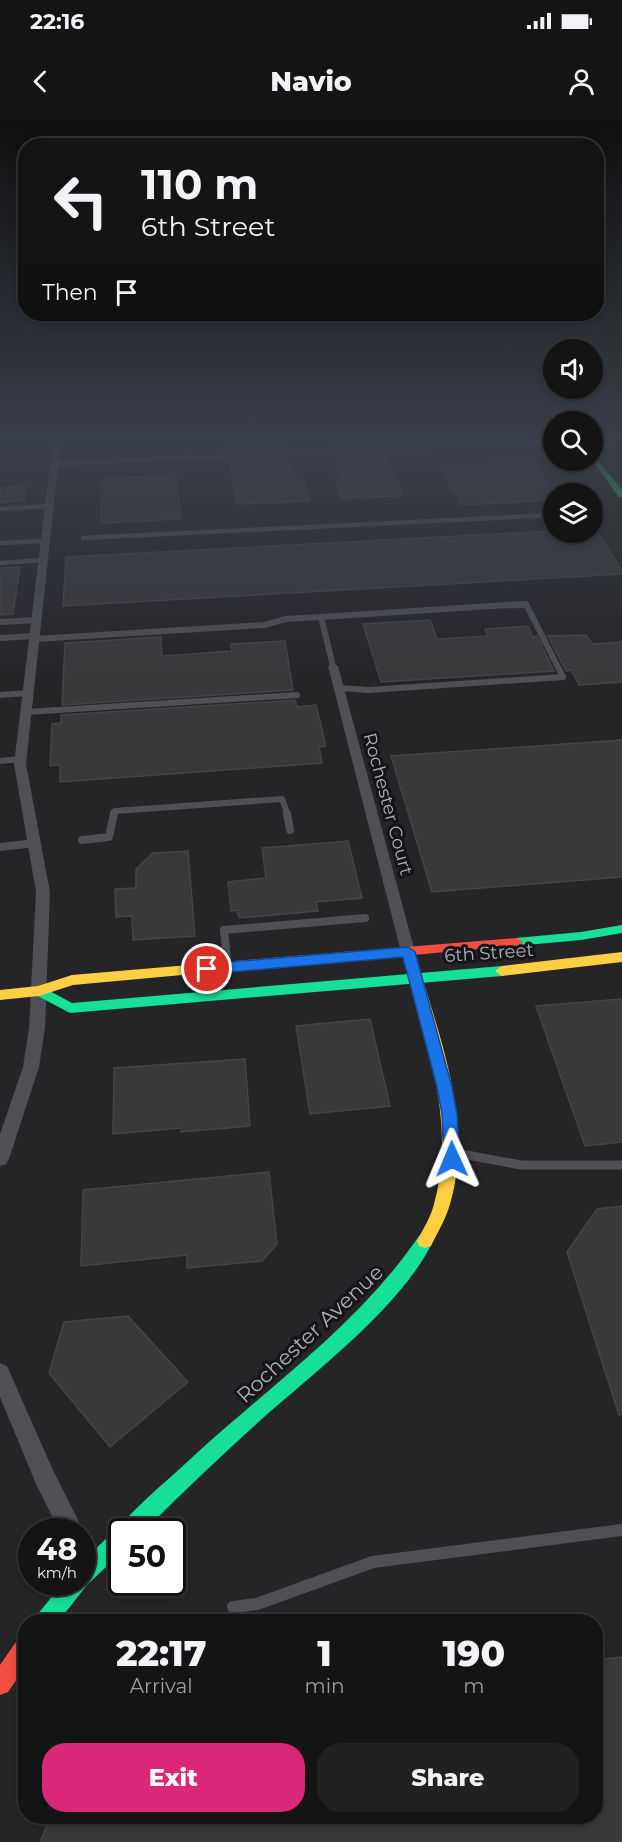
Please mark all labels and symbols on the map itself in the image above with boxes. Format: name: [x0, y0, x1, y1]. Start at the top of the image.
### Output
street label: Rochester Court: [358, 730, 418, 878]
street label: 6th Street: [444, 939, 534, 967]
pin: [181, 943, 232, 994]
position arrow: [420, 1127, 484, 1191]
street label: Rochester Avenue: [231, 1259, 388, 1408]
speed limit sign: 50: [108, 1518, 186, 1596]

